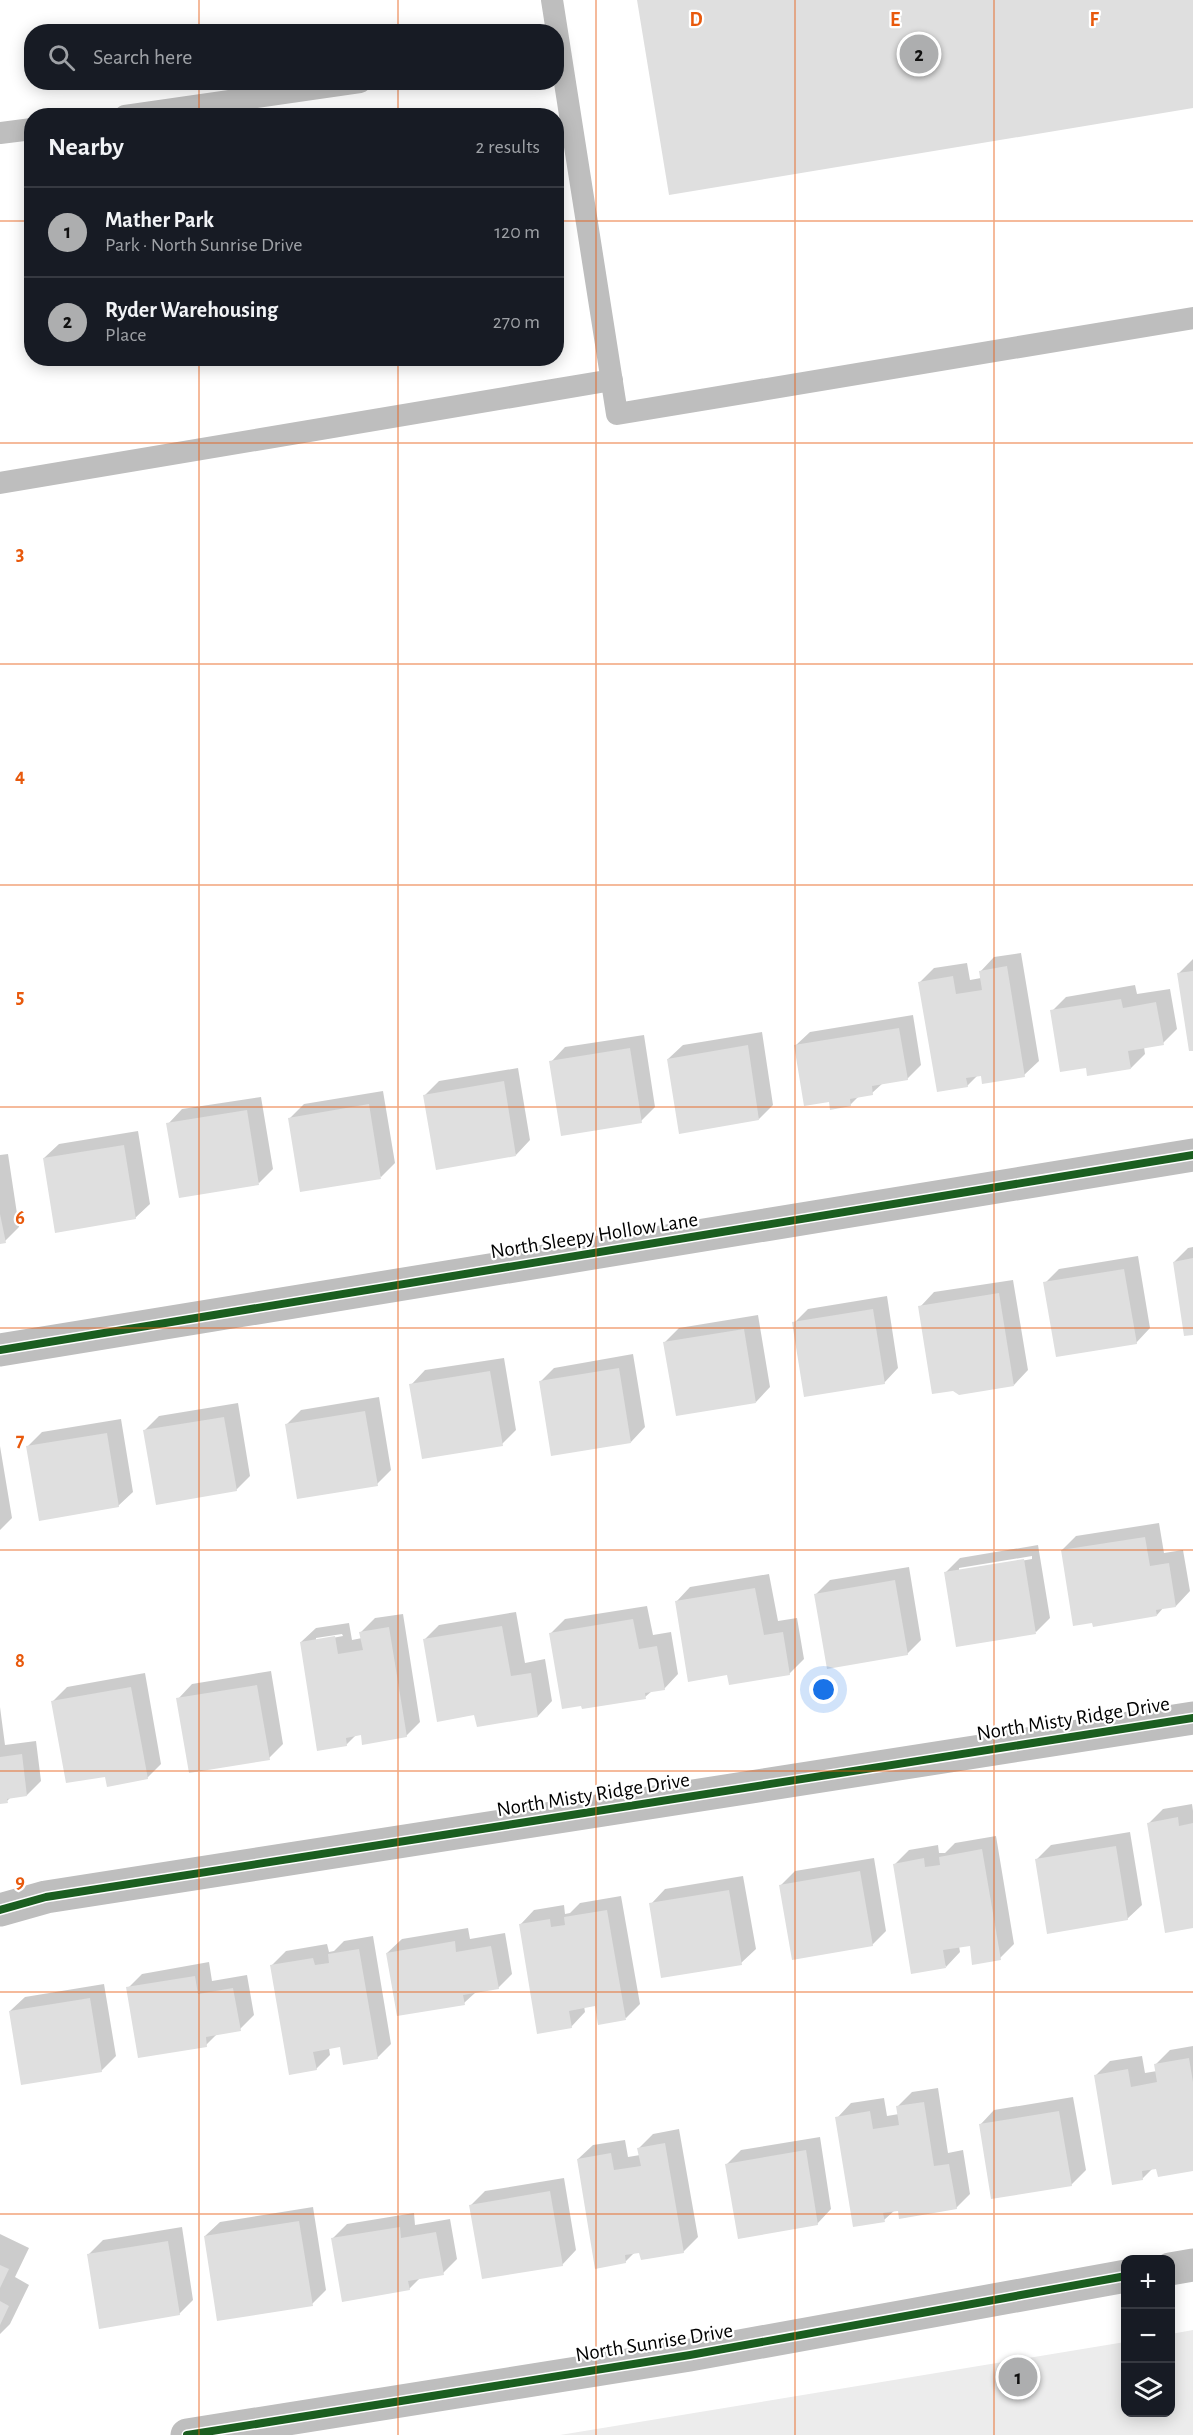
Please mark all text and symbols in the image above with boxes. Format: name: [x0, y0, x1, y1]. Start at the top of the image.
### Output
text: D: [689, 10, 703, 30]
text: E: [890, 10, 900, 30]
text: F: [1089, 10, 1099, 30]
search box: [24, 24, 564, 90]
pin: 2: [900, 32, 938, 76]
icon: search: [45, 41, 78, 74]
text: Search here: [93, 46, 192, 68]
text: Nearby: [48, 134, 124, 160]
text: 2 results: [476, 137, 540, 157]
text: Mather Park: [105, 209, 214, 231]
text: 1: [64, 222, 71, 242]
text: 120 m: [494, 222, 540, 242]
text: Park · North Sunrise Drive: [105, 235, 303, 255]
text: Ryder Warehousing: [105, 299, 278, 321]
text: 2: [63, 312, 72, 332]
text: 270 m: [493, 312, 540, 332]
text: Place: [105, 325, 146, 345]
text: 3: [16, 544, 24, 564]
text: 4: [15, 766, 25, 786]
text: 5: [16, 987, 24, 1007]
text: 6: [15, 1208, 25, 1228]
street label: North Sleepy Hollow Lane: [489, 1209, 699, 1262]
text: 7: [16, 1430, 25, 1450]
text: 8: [15, 1651, 25, 1671]
your location: [809, 1675, 838, 1704]
street label: North Misty Ridge Drive: [975, 1693, 1171, 1744]
street label: North Misty Ridge Drive: [495, 1769, 691, 1820]
text: 9: [15, 1872, 25, 1892]
map controls: [1121, 2255, 1175, 2417]
button: +: [1121, 2255, 1175, 2309]
button: −: [1121, 2309, 1175, 2363]
street label: North Sunrise Drive: [574, 2320, 734, 2365]
pin: 1: [998, 2354, 1038, 2400]
button: layers: [1121, 2363, 1175, 2417]

